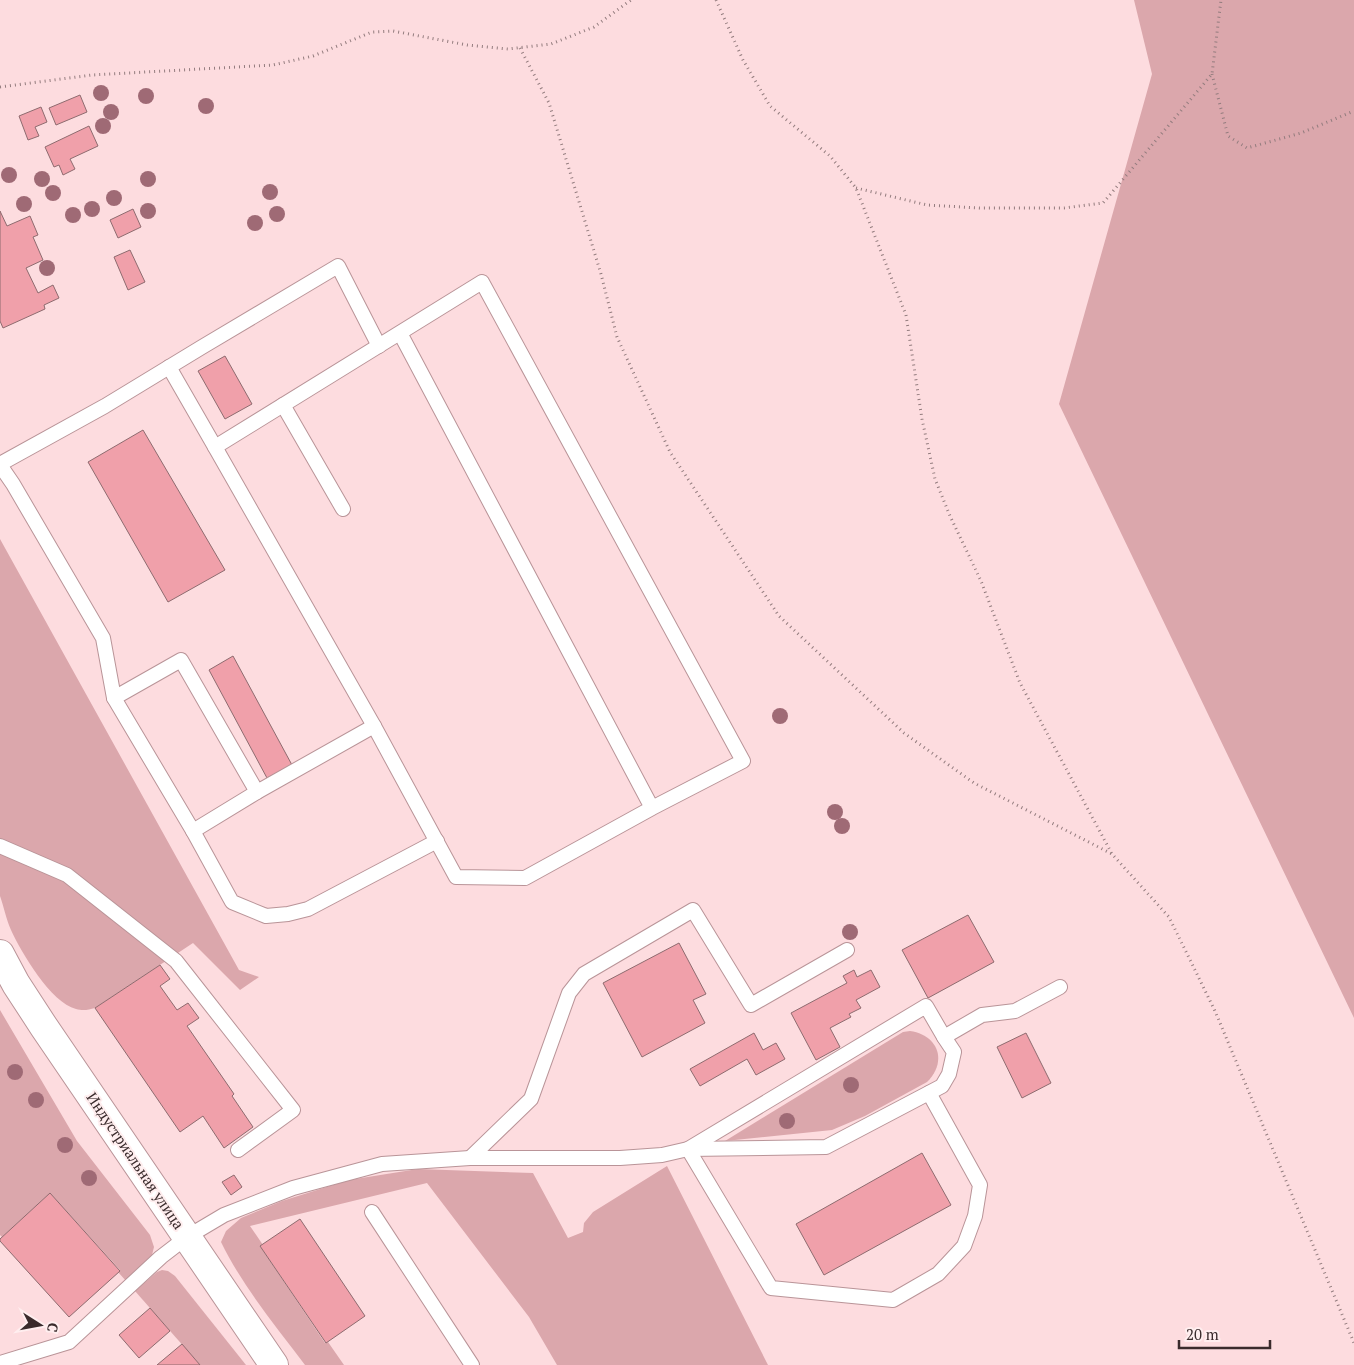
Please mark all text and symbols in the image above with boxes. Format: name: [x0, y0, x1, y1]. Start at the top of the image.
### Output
street label: Индустриальная улица: [82, 1088, 189, 1233]
north arrow: [15, 1300, 65, 1350]
scale bar: [1179, 1318, 1270, 1350]
text: С: [43, 1321, 63, 1334]
text: 20 m: [1186, 1324, 1219, 1344]

